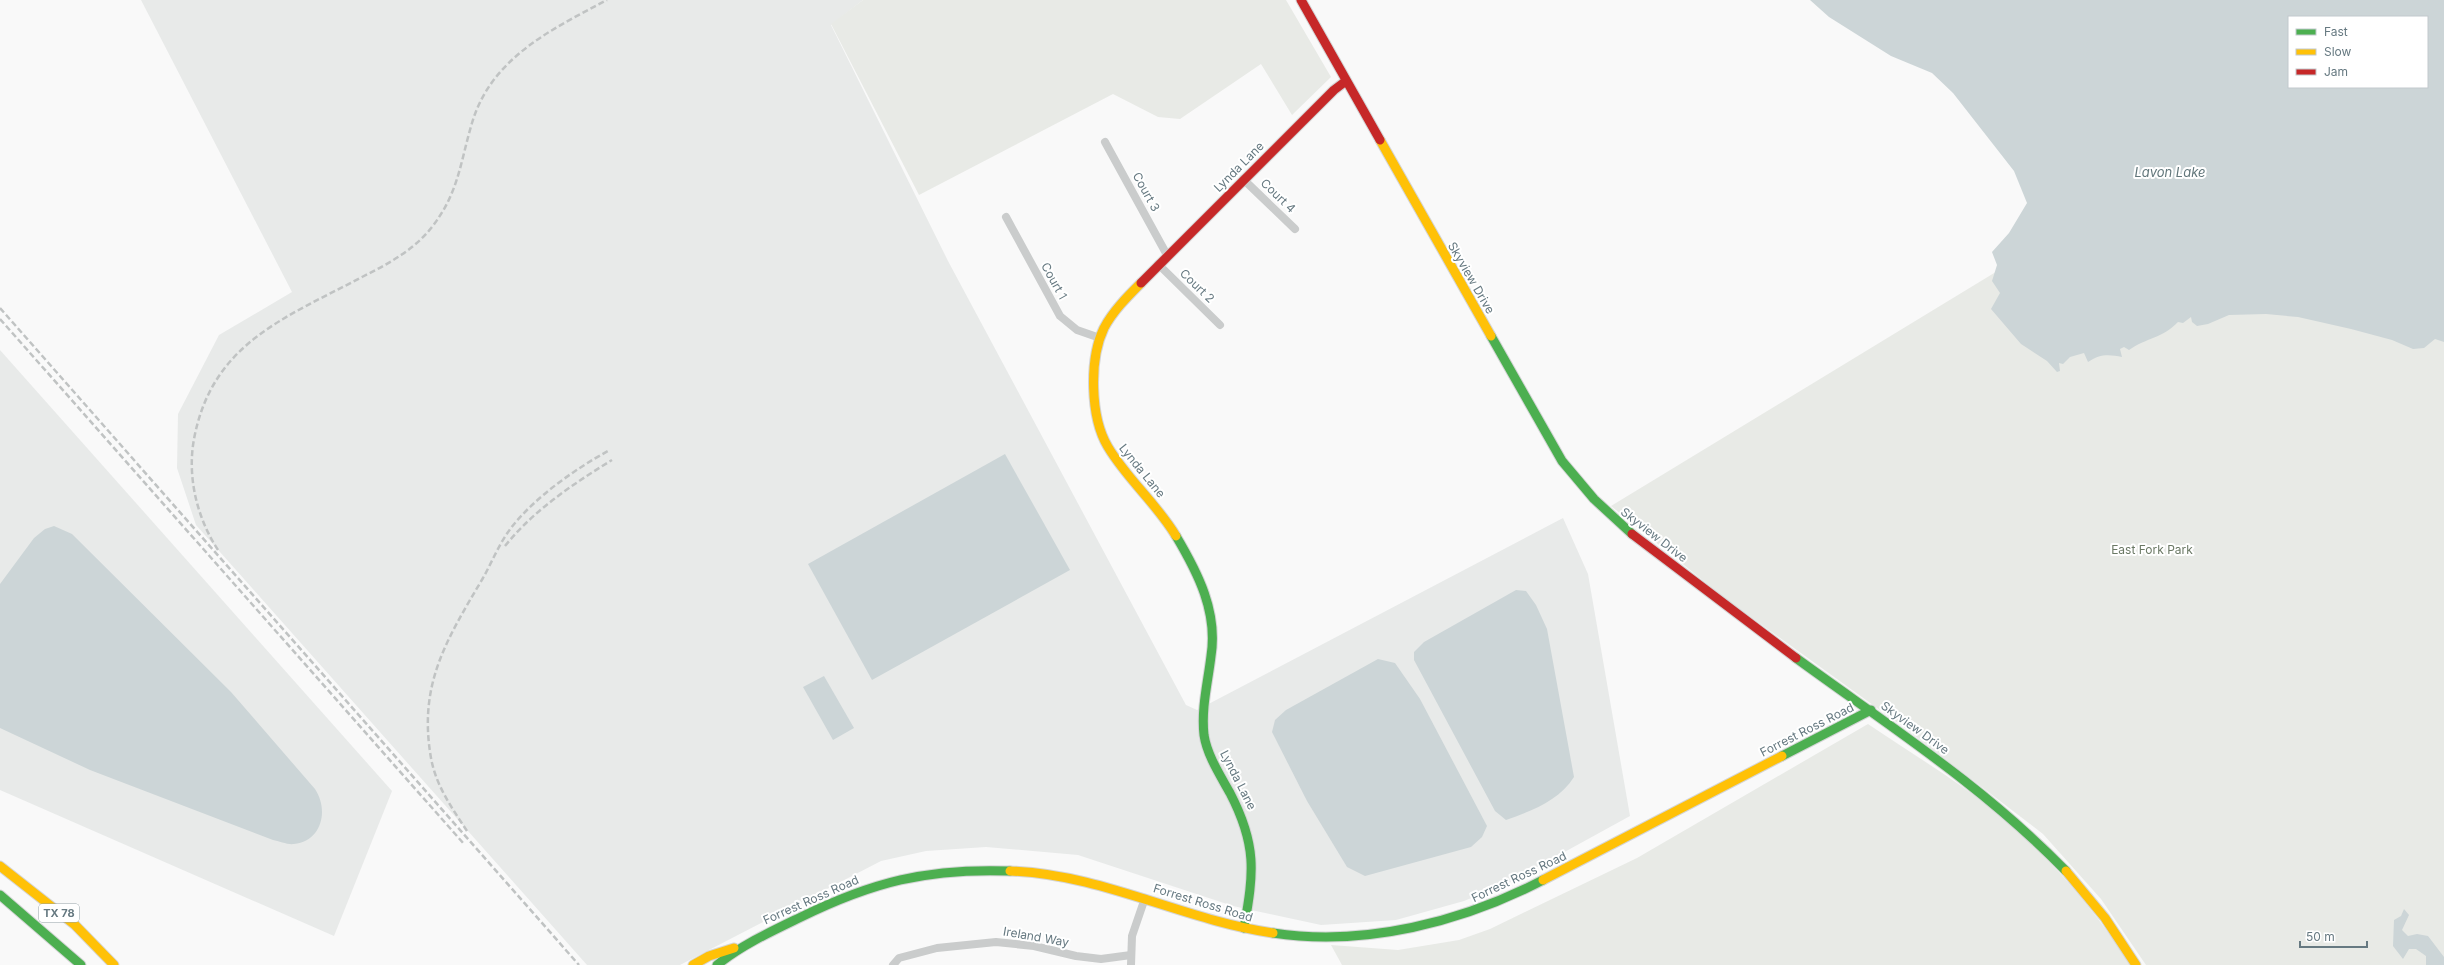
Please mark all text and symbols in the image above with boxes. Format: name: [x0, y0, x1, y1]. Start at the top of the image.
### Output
legend: [2288, 16, 2428, 88]
text: Fast: [2324, 24, 2348, 39]
text: Slow: [2324, 44, 2352, 59]
text: Jam: [2324, 64, 2348, 79]
street label: Lynda Lane: [1210, 138, 1267, 195]
water label: Lavon Lake: [2135, 164, 2206, 180]
street label: Court 3: [1130, 170, 1163, 214]
street label: Court 4: [1258, 175, 1299, 216]
street label: Skyview Drive: [1445, 239, 1498, 316]
street label: Court 1: [1038, 260, 1071, 302]
street label: Court 2: [1177, 266, 1218, 306]
street label: Lynda Lane: [1116, 441, 1169, 501]
street label: Skyview Drive: [1618, 504, 1691, 565]
park label: East Fork Park: [2111, 542, 2193, 557]
street label: Skyview Drive: [1878, 698, 1952, 757]
street label: Forrest Ross Road: [1757, 699, 1856, 760]
street label: Lynda Lane: [1217, 747, 1260, 812]
street label: Forrest Ross Road: [1469, 848, 1569, 905]
street label: Forrest Ross Road: [761, 872, 861, 927]
street label: Forrest Ross Road: [1152, 880, 1255, 925]
road number: TX 78: [39, 904, 79, 922]
street label: Ireland Way: [1002, 923, 1070, 950]
scale bar: [2300, 923, 2367, 949]
text: 50 m: [2306, 929, 2335, 944]

